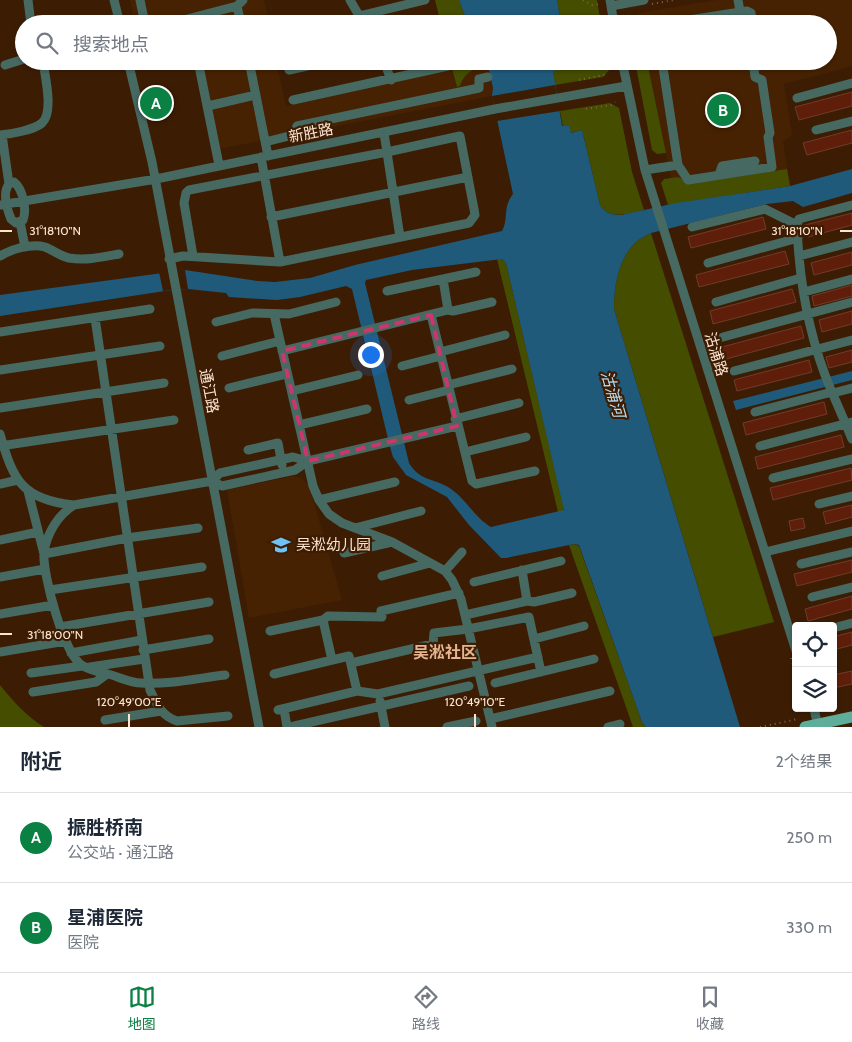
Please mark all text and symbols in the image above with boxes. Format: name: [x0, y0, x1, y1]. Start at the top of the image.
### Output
search box: [15, 15, 837, 70]
icon: search: [33, 29, 61, 57]
text: 搜索地点: [73, 33, 149, 56]
pin: A: [140, 84, 172, 122]
pin: B: [707, 91, 739, 129]
street label: 新胜路: [287, 120, 335, 146]
text: 31°18'10"N: [29, 223, 81, 238]
text: 31°18'10"N: [771, 223, 823, 238]
street label: 沽浦路: [701, 330, 731, 378]
your location: [358, 342, 384, 368]
street label: 通江路: [196, 367, 222, 415]
water label: 沽浦河: [597, 368, 630, 423]
school or university icon: 吴淞幼儿园: [270, 534, 292, 556]
place label: 吴淞幼儿园: [296, 536, 371, 554]
map controls: [792, 622, 837, 712]
button: locate: [792, 622, 837, 667]
text: 31°18'00"N: [27, 627, 83, 642]
district label: 吴淞社区: [413, 643, 477, 662]
button: layers: [792, 667, 837, 712]
text: 120°49'00"E: [97, 694, 162, 709]
text: 120°49'10"E: [445, 694, 506, 709]
text: 附近: [20, 749, 62, 774]
text: 2个结果: [776, 752, 832, 771]
text: 振胜桥南: [67, 816, 143, 839]
text: A: [31, 828, 41, 847]
text: 250 m: [786, 828, 832, 847]
text: 公交站 · 通江路: [67, 843, 174, 862]
text: 星浦医院: [67, 906, 143, 929]
text: B: [31, 918, 41, 937]
text: 330 m: [786, 918, 832, 937]
text: 医院: [67, 933, 99, 952]
tab: 地图: [128, 983, 156, 1033]
tab: 路线: [412, 983, 440, 1033]
tab: 收藏: [696, 983, 724, 1033]

